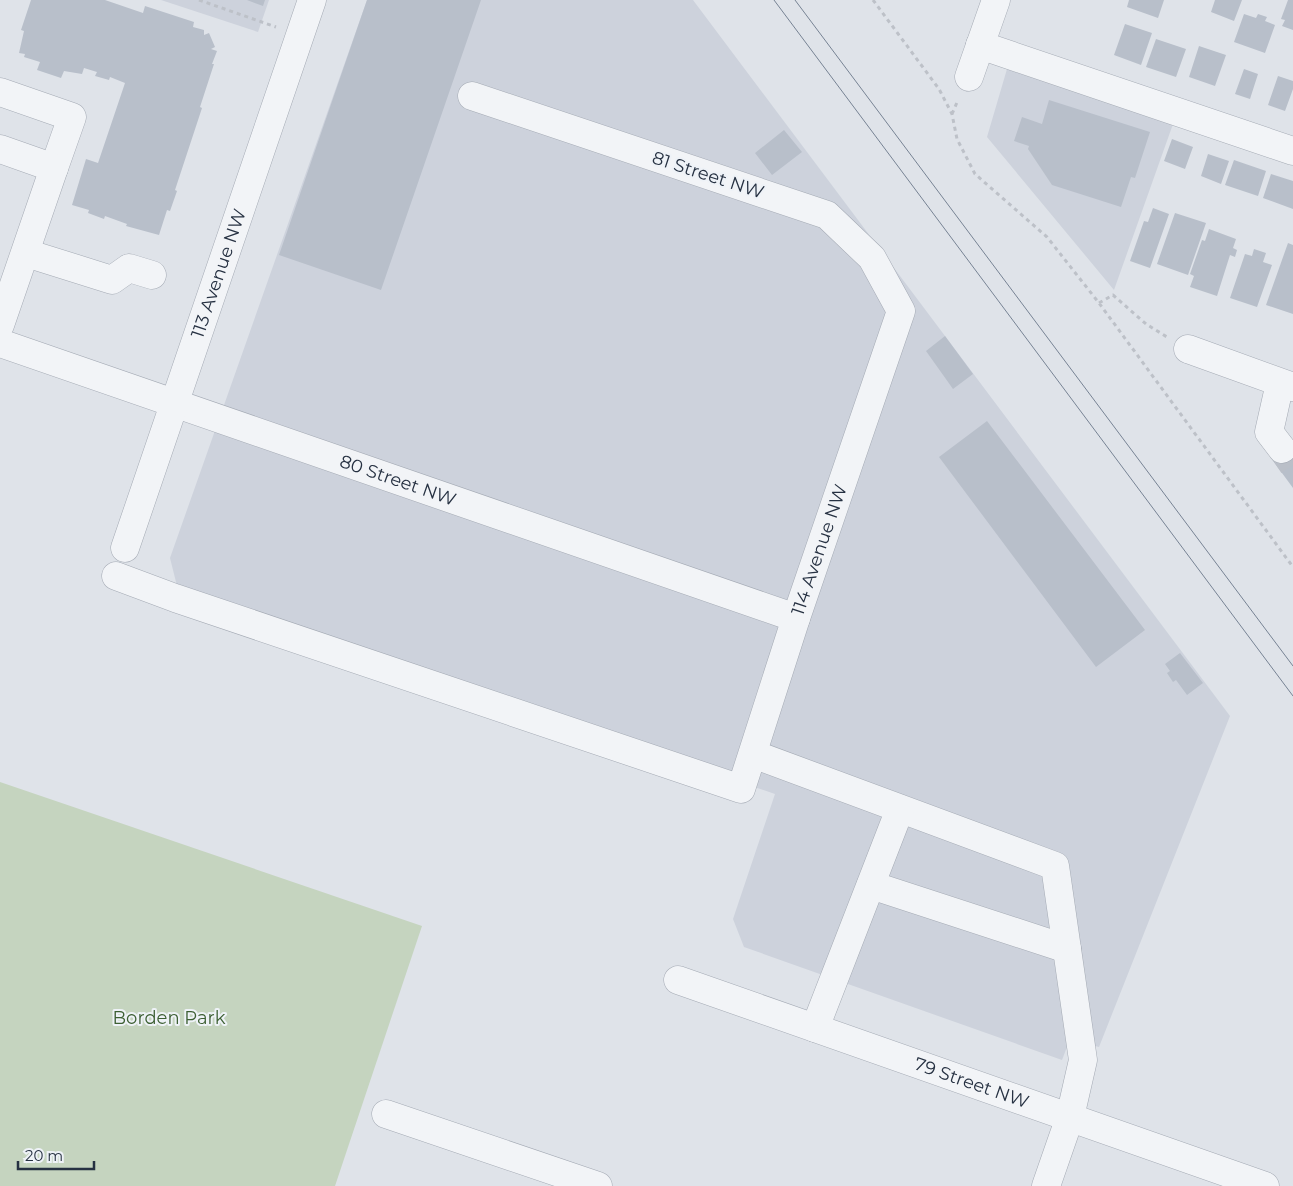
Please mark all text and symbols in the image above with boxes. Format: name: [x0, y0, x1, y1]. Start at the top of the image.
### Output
street label: 81 Street NW: [649, 147, 767, 203]
street label: 113 Avenue NW: [186, 206, 251, 341]
street label: 80 Street NW: [337, 450, 459, 511]
street label: 114 Avenue NW: [787, 482, 852, 618]
park label: Borden Park: [113, 1007, 226, 1029]
street label: 79 Street NW: [911, 1053, 1032, 1113]
scale bar: [18, 1138, 94, 1170]
text: 20 m: [25, 1146, 63, 1165]

